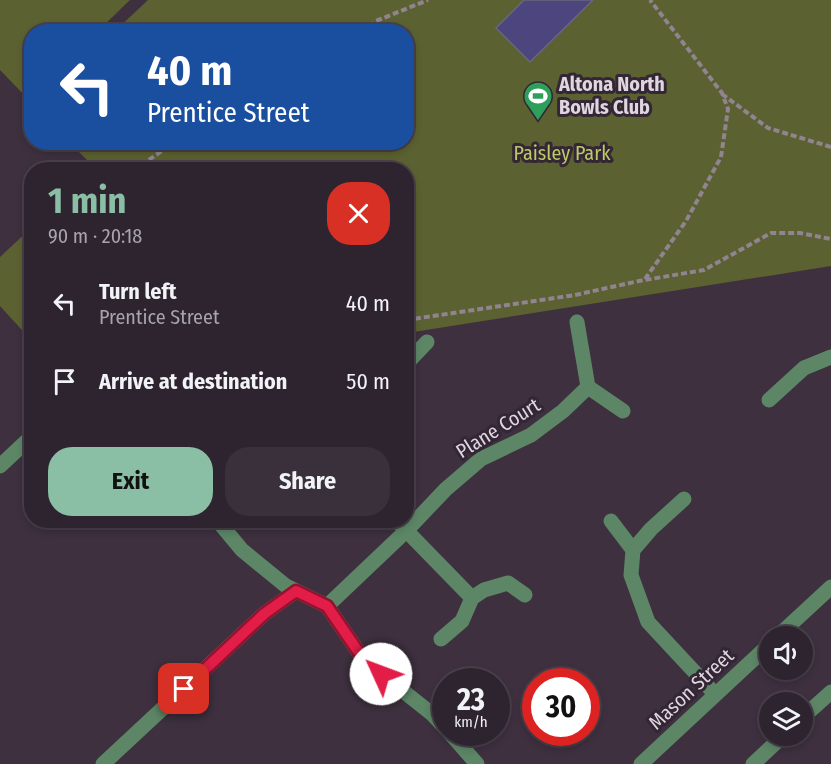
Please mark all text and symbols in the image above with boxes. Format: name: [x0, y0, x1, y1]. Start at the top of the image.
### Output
text: 40 m: [147, 46, 232, 96]
icon: left: [48, 48, 126, 126]
place label: Altona North Bowls Club: [558, 72, 665, 119]
sports icon: Altona North Bowls Club: [522, 80, 554, 122]
text: Prentice Street: [147, 97, 310, 129]
park label: Paisley Park: [514, 141, 611, 165]
text: 1 min: [48, 179, 126, 223]
button: close: [327, 182, 390, 245]
text: 90 m · 20:18: [48, 224, 142, 248]
text: Turn left: [99, 278, 177, 305]
icon: left: [48, 287, 81, 320]
text: 40 m: [346, 290, 390, 317]
text: Prentice Street: [99, 305, 219, 329]
icon: arrive: [48, 365, 81, 398]
text: Arrive at destination: [99, 368, 287, 395]
text: 50 m: [346, 368, 390, 395]
street label: Plane Court: [452, 393, 545, 463]
button: Exit: [48, 447, 213, 516]
button: Share: [225, 447, 390, 516]
map controls: [759, 626, 813, 746]
button: sound: [759, 626, 813, 680]
position arrow: [349, 642, 413, 706]
street label: Mason Street: [644, 643, 739, 734]
pin: [158, 663, 209, 714]
speed limit sign: 30: [522, 668, 600, 746]
icon: arrive: [167, 672, 200, 705]
text: 23: [457, 682, 485, 718]
button: layers: [759, 692, 813, 746]
text: km/h: [454, 713, 488, 731]

